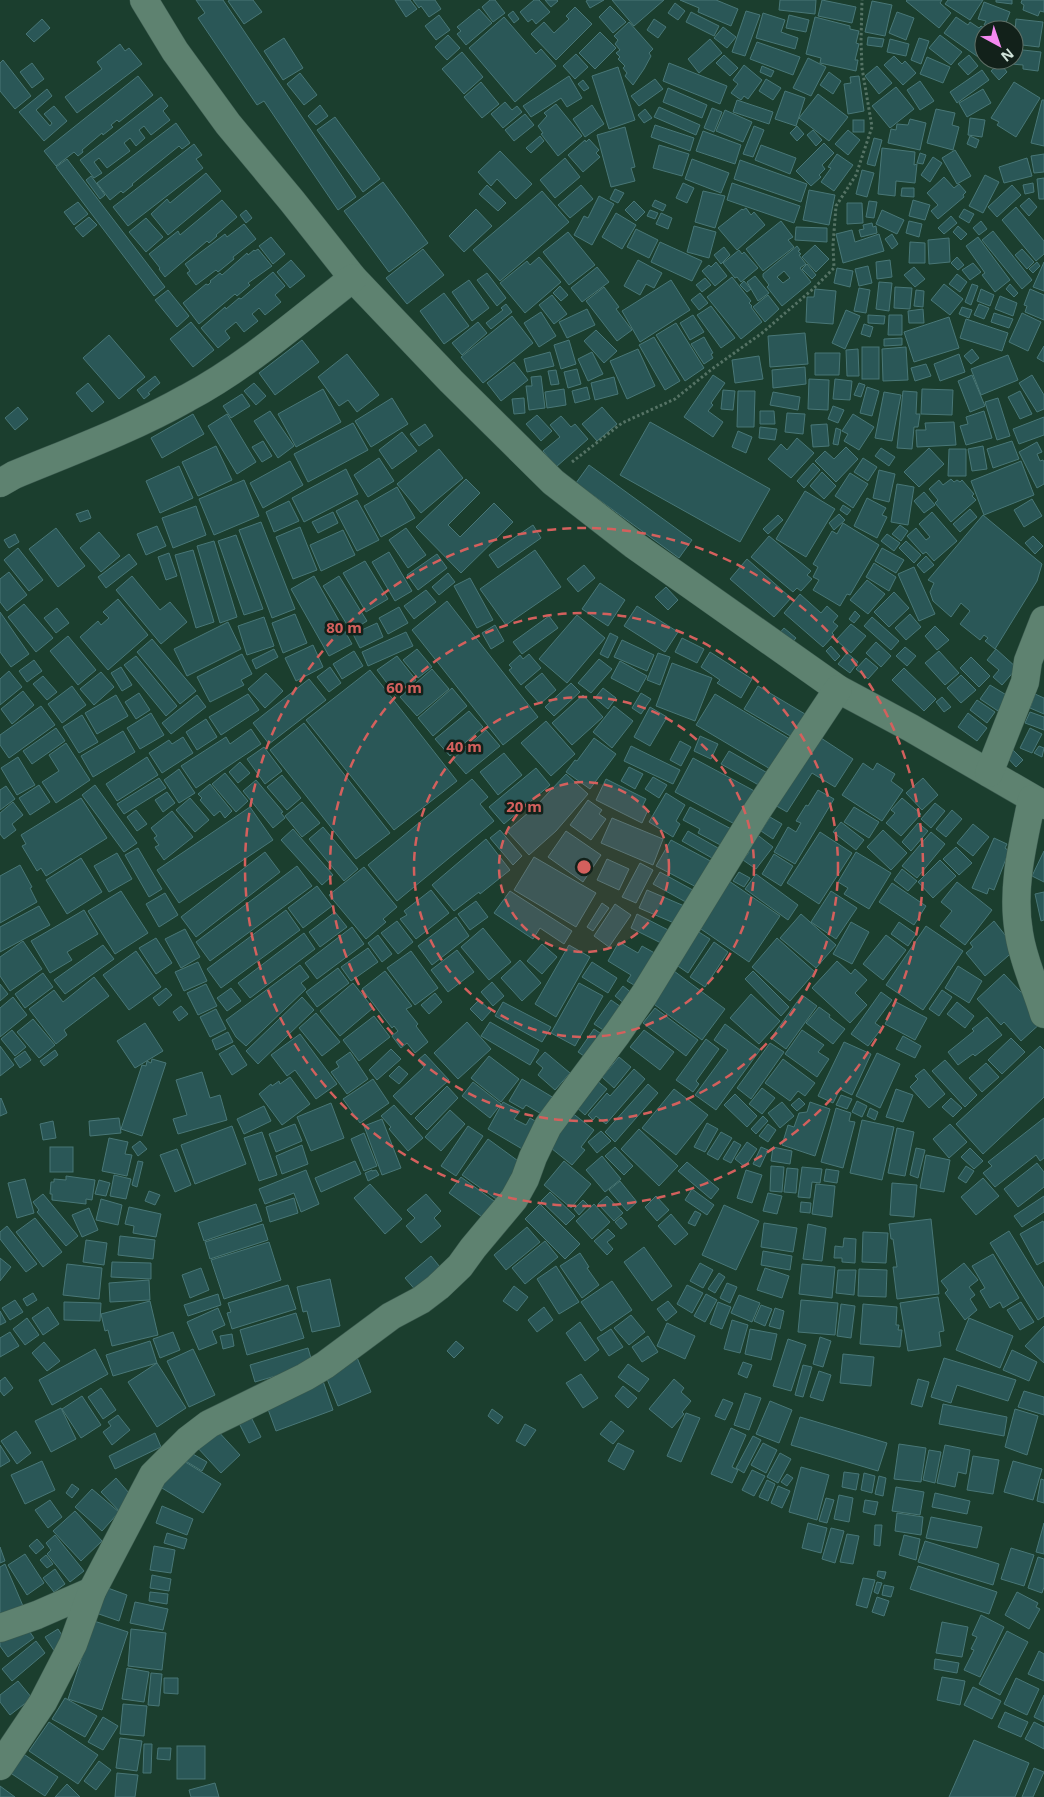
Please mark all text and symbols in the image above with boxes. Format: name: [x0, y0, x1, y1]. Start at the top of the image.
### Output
north arrow: [974, 20, 1024, 70]
text: N: [997, 44, 1018, 66]
text: 80 m: [326, 617, 362, 637]
text: 60 m: [386, 677, 422, 697]
text: 40 m: [446, 736, 482, 756]
text: 20 m: [506, 796, 542, 816]
centre of rings: [575, 858, 593, 876]

